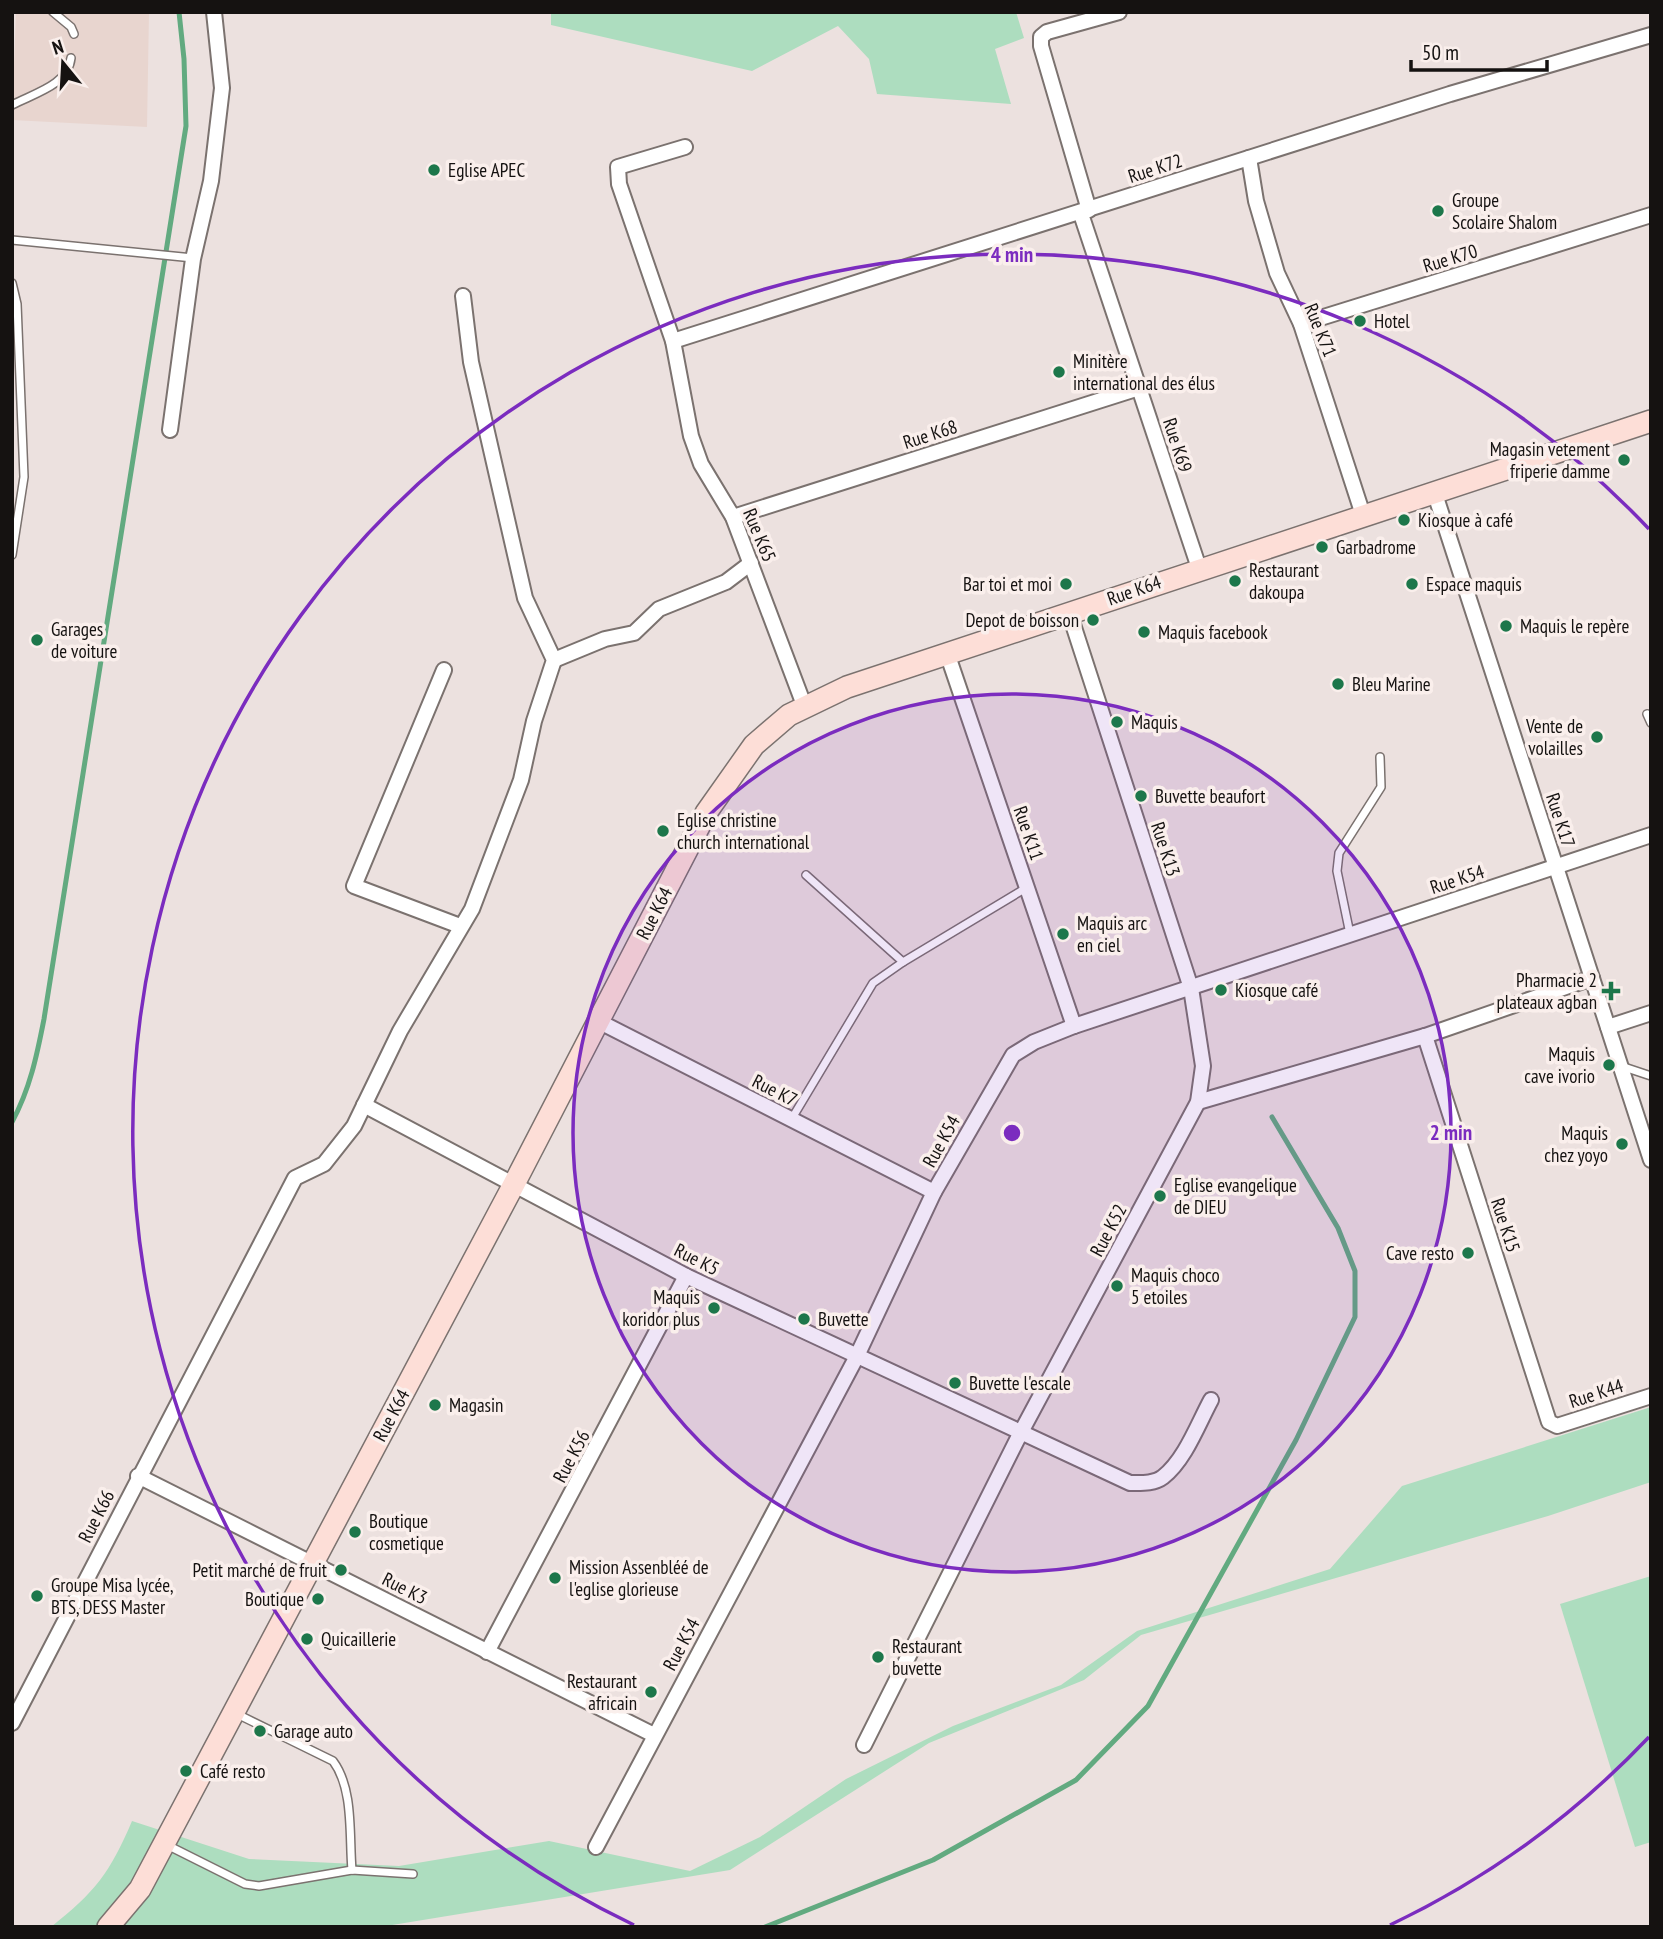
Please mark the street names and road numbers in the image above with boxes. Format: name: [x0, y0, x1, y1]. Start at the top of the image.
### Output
street label: Rue K72: [1125, 148, 1185, 188]
street label: Rue K70: [1420, 238, 1480, 278]
street label: Rue K71: [1299, 300, 1343, 360]
street label: Rue K68: [900, 414, 960, 454]
street label: Rue K69: [1158, 415, 1198, 475]
street label: Rue K65: [738, 505, 782, 565]
street label: Rue K64: [1104, 569, 1165, 610]
street label: Rue K17: [1541, 790, 1581, 850]
street label: Rue K11: [1009, 803, 1049, 863]
street label: Rue K13: [1146, 819, 1186, 879]
street label: Rue K54: [1427, 859, 1488, 899]
street label: Rue K64: [631, 882, 678, 943]
street label: Rue K7: [749, 1069, 801, 1111]
street label: Rue K54: [917, 1110, 965, 1171]
street label: Rue K15: [1486, 1195, 1526, 1255]
street label: Rue K52: [1084, 1200, 1132, 1260]
street label: Rue K5: [671, 1238, 723, 1280]
street label: Rue K44: [1566, 1373, 1627, 1413]
street label: Rue K64: [367, 1384, 415, 1445]
street label: Rue K56: [547, 1426, 595, 1486]
street label: Rue K66: [73, 1486, 119, 1546]
street label: Rue K3: [379, 1567, 431, 1609]
street label: Rue K54: [657, 1613, 705, 1674]

